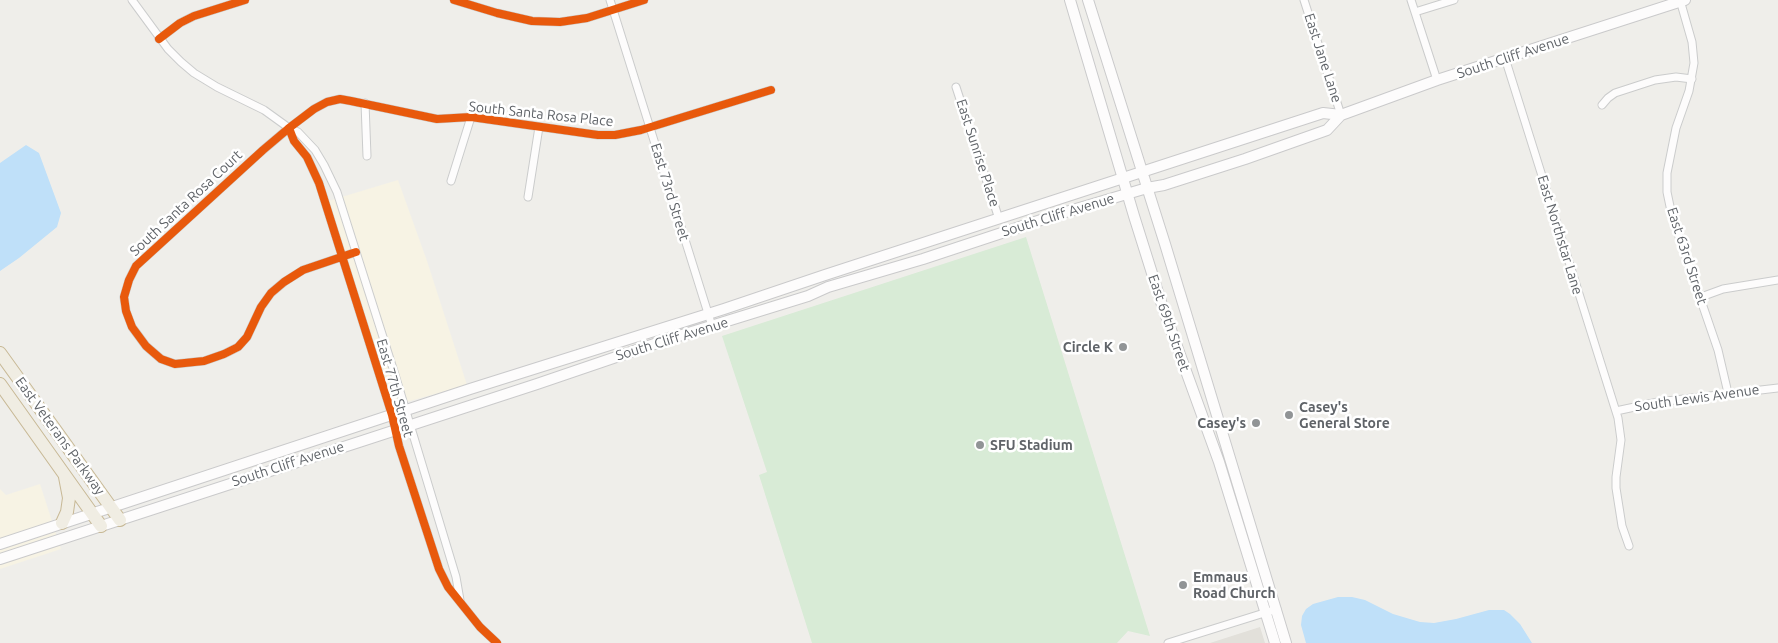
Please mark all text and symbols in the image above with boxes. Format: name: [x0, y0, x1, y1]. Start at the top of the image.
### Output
street label: East Jane Lane: [1301, 11, 1345, 105]
street label: South Cliff Avenue: [1455, 30, 1571, 82]
street label: East Sunrise Place: [953, 97, 1003, 209]
street label: South Santa Rosa Place: [468, 98, 614, 130]
street label: East 73rd Street: [647, 141, 693, 243]
street label: South Santa Rosa Court: [126, 147, 246, 259]
street label: East Northstar Lane: [1534, 173, 1586, 297]
street label: South Cliff Avenue: [1000, 190, 1116, 240]
street label: East 63rd Street: [1663, 205, 1711, 307]
street label: East 69th Street: [1145, 272, 1193, 374]
street label: South Cliff Avenue: [614, 314, 730, 364]
street label: East 77th Street: [373, 337, 417, 439]
place label: Circle K: [1063, 339, 1113, 355]
marker: Circle K: [1117, 341, 1129, 353]
street label: East Veterans Parkway: [12, 374, 108, 498]
street label: South Lewis Avenue: [1634, 381, 1760, 415]
place label: Casey's General Store: [1299, 399, 1390, 432]
marker: Casey's General Store: [1283, 409, 1295, 421]
place label: Casey's: [1197, 415, 1246, 431]
marker: Casey's: [1250, 417, 1262, 429]
place label: SFU Stadium: [990, 437, 1073, 453]
street label: South Cliff Avenue: [230, 438, 346, 490]
marker: SFU Stadium: [974, 439, 986, 451]
place label: Emmaus Road Church: [1193, 569, 1276, 602]
marker: Emmaus Road Church: [1177, 579, 1189, 591]

